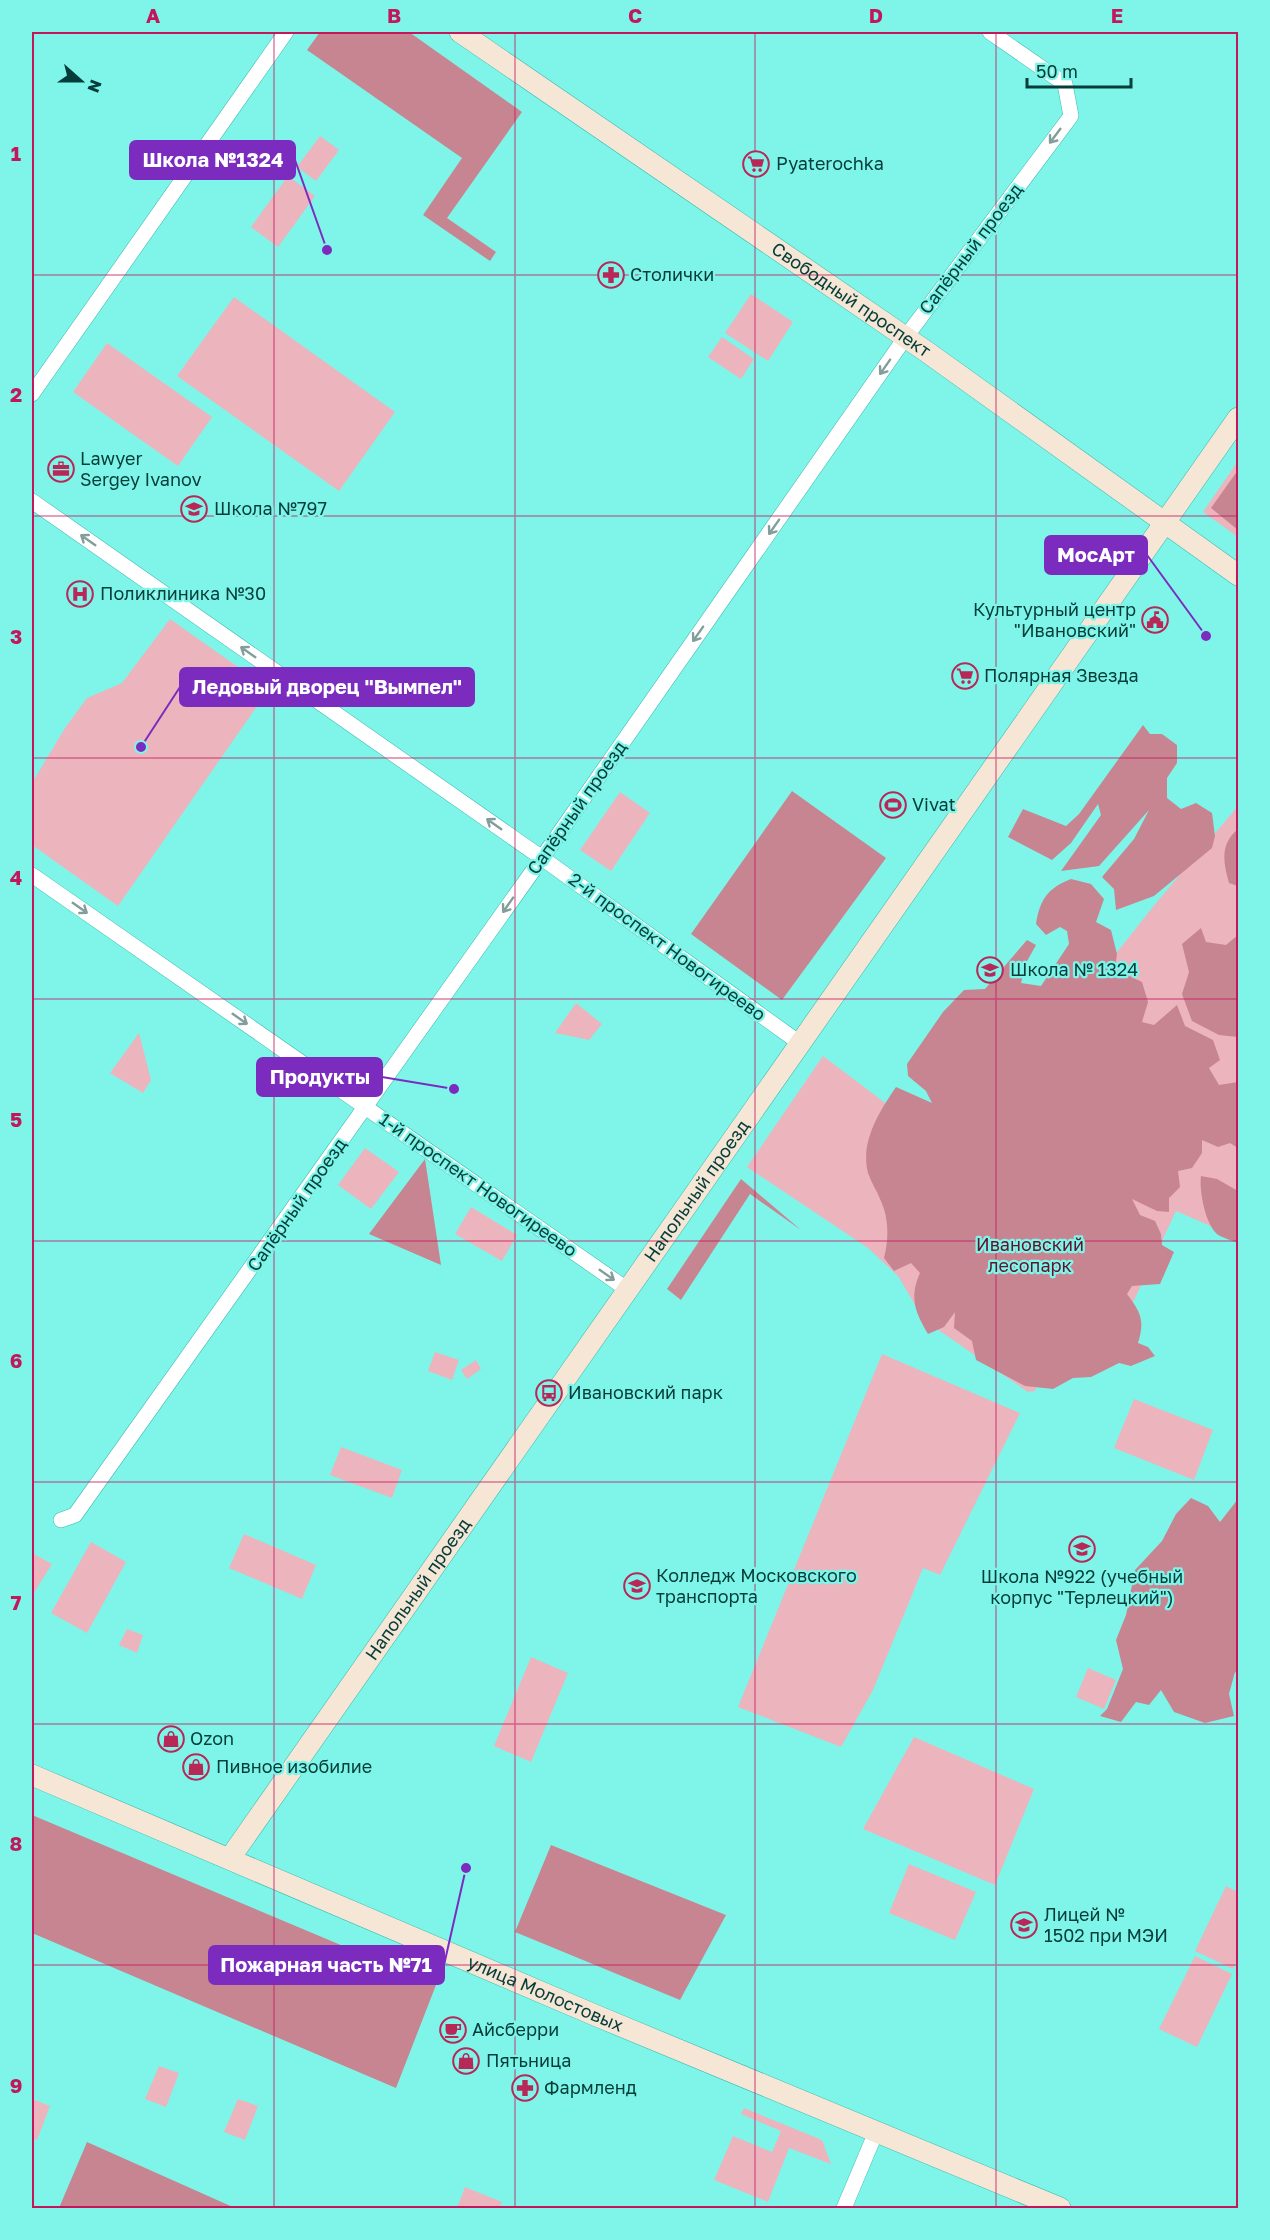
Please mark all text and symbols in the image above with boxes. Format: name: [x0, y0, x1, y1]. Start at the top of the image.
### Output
text: A: [146, 3, 160, 27]
text: B: [387, 3, 401, 27]
text: C: [628, 3, 642, 27]
text: D: [869, 3, 883, 27]
text: E: [1111, 3, 1123, 27]
north arrow: [51, 51, 111, 111]
scale bar: [1027, 51, 1130, 89]
text: 50 m: [1036, 60, 1078, 82]
text: N: [83, 77, 107, 96]
one-way arrow: [1049, 128, 1062, 144]
text: 1: [11, 141, 21, 165]
callout: Школа №1324: [130, 141, 295, 179]
text: Школа №1324: [143, 147, 283, 171]
supermarket icon: Pyaterochka: [741, 149, 771, 179]
place label: Pyaterochka: [776, 152, 884, 174]
street label: Сапёрный проезд: [914, 179, 1027, 318]
street label: Свободный проспект: [768, 237, 935, 361]
pharmacy icon: Столички: [596, 260, 626, 290]
place label: Столички: [630, 263, 714, 285]
one-way arrow: [879, 358, 891, 375]
text: 2: [10, 382, 22, 406]
place label: Lawyer Sergey Ivanov: [80, 447, 201, 490]
office icon: Lawyer Sergey Ivanov: [46, 454, 76, 484]
school or university icon: Школа №797: [179, 494, 209, 524]
place label: Школа №797: [214, 497, 327, 519]
one-way arrow: [768, 519, 780, 535]
one-way arrow: [81, 534, 97, 546]
callout: МосАрт: [1045, 536, 1147, 574]
text: МосАрт: [1057, 542, 1135, 566]
hospital icon: Поликлиника №30: [65, 579, 95, 609]
place label: Поликлиника №30: [100, 582, 266, 604]
place label: Культурный центр "Ивановский": [973, 598, 1136, 641]
public building icon: Культурный центр "Ивановский": [1140, 605, 1170, 635]
text: 3: [10, 624, 22, 648]
one-way arrow: [692, 625, 704, 642]
one-way arrow: [241, 646, 257, 658]
supermarket icon: Полярная Звезда: [950, 661, 980, 691]
place label: Полярная Звезда: [984, 664, 1139, 686]
callout: Ледовый дворец "Вымпел": [180, 668, 474, 706]
text: Ледовый дворец "Вымпел": [192, 674, 462, 698]
street label: Сапёрный проезд: [522, 736, 630, 878]
sports icon: Vivat: [878, 790, 908, 820]
place label: Vivat: [912, 793, 956, 815]
one-way arrow: [487, 818, 503, 830]
text: 4: [10, 865, 22, 889]
street label: 2-й проспект Новогиреево: [565, 867, 770, 1025]
one-way arrow: [502, 897, 514, 913]
one-way arrow: [71, 902, 87, 914]
school or university icon: Школа № 1324: [975, 955, 1005, 985]
place label: Школа № 1324: [1010, 958, 1138, 980]
one-way arrow: [231, 1013, 247, 1025]
callout: Продукты: [257, 1058, 382, 1096]
text: Продукты: [270, 1064, 370, 1088]
text: 5: [10, 1107, 22, 1131]
street label: 1-й проспект Новогиреево: [376, 1107, 582, 1261]
street label: Напольный проезд: [639, 1115, 753, 1266]
street label: Сапёрный проезд: [242, 1133, 350, 1275]
park label: Ивановский лесопарк: [976, 1233, 1084, 1276]
one-way arrow: [598, 1269, 614, 1281]
text: 6: [10, 1348, 22, 1372]
bus stop icon: Ивановский парк: [534, 1378, 564, 1408]
place label: Ивановский парк: [568, 1381, 723, 1403]
street label: Напольный проезд: [360, 1513, 475, 1664]
school or university icon: Школа №922 (учебный корпус "Терлецкий"): [1067, 1534, 1097, 1564]
place label: Колледж Московского транспорта: [656, 1564, 857, 1607]
place label: Школа №922 (учебный корпус "Терлецкий"): [981, 1565, 1183, 1608]
school or university icon: Колледж Московского транспорта: [622, 1571, 652, 1601]
text: 7: [11, 1590, 22, 1614]
shop icon: Ozon: [156, 1724, 186, 1754]
place label: Ozon: [190, 1727, 234, 1749]
shop icon: Пивное изобилие: [181, 1752, 211, 1782]
place label: Пивное изобилие: [216, 1755, 372, 1777]
text: 8: [10, 1831, 22, 1855]
place label: Лицей № 1502 при МЭИ: [1044, 1903, 1168, 1946]
school or university icon: Лицей № 1502 при МЭИ: [1009, 1910, 1039, 1940]
callout: Пожарная часть №71: [209, 1946, 444, 1984]
street label: улица Молостовых: [464, 1950, 627, 2036]
text: Пожарная часть №71: [220, 1952, 432, 1976]
cafe icon: Айсберри: [438, 2015, 468, 2045]
place label: Айсберри: [472, 2018, 559, 2040]
shop icon: Пятьница: [451, 2046, 481, 2076]
place label: Пятьница: [486, 2049, 572, 2071]
text: 9: [10, 2073, 22, 2097]
pharmacy icon: Фармленд: [510, 2073, 540, 2103]
place label: Фармленд: [544, 2076, 637, 2098]

